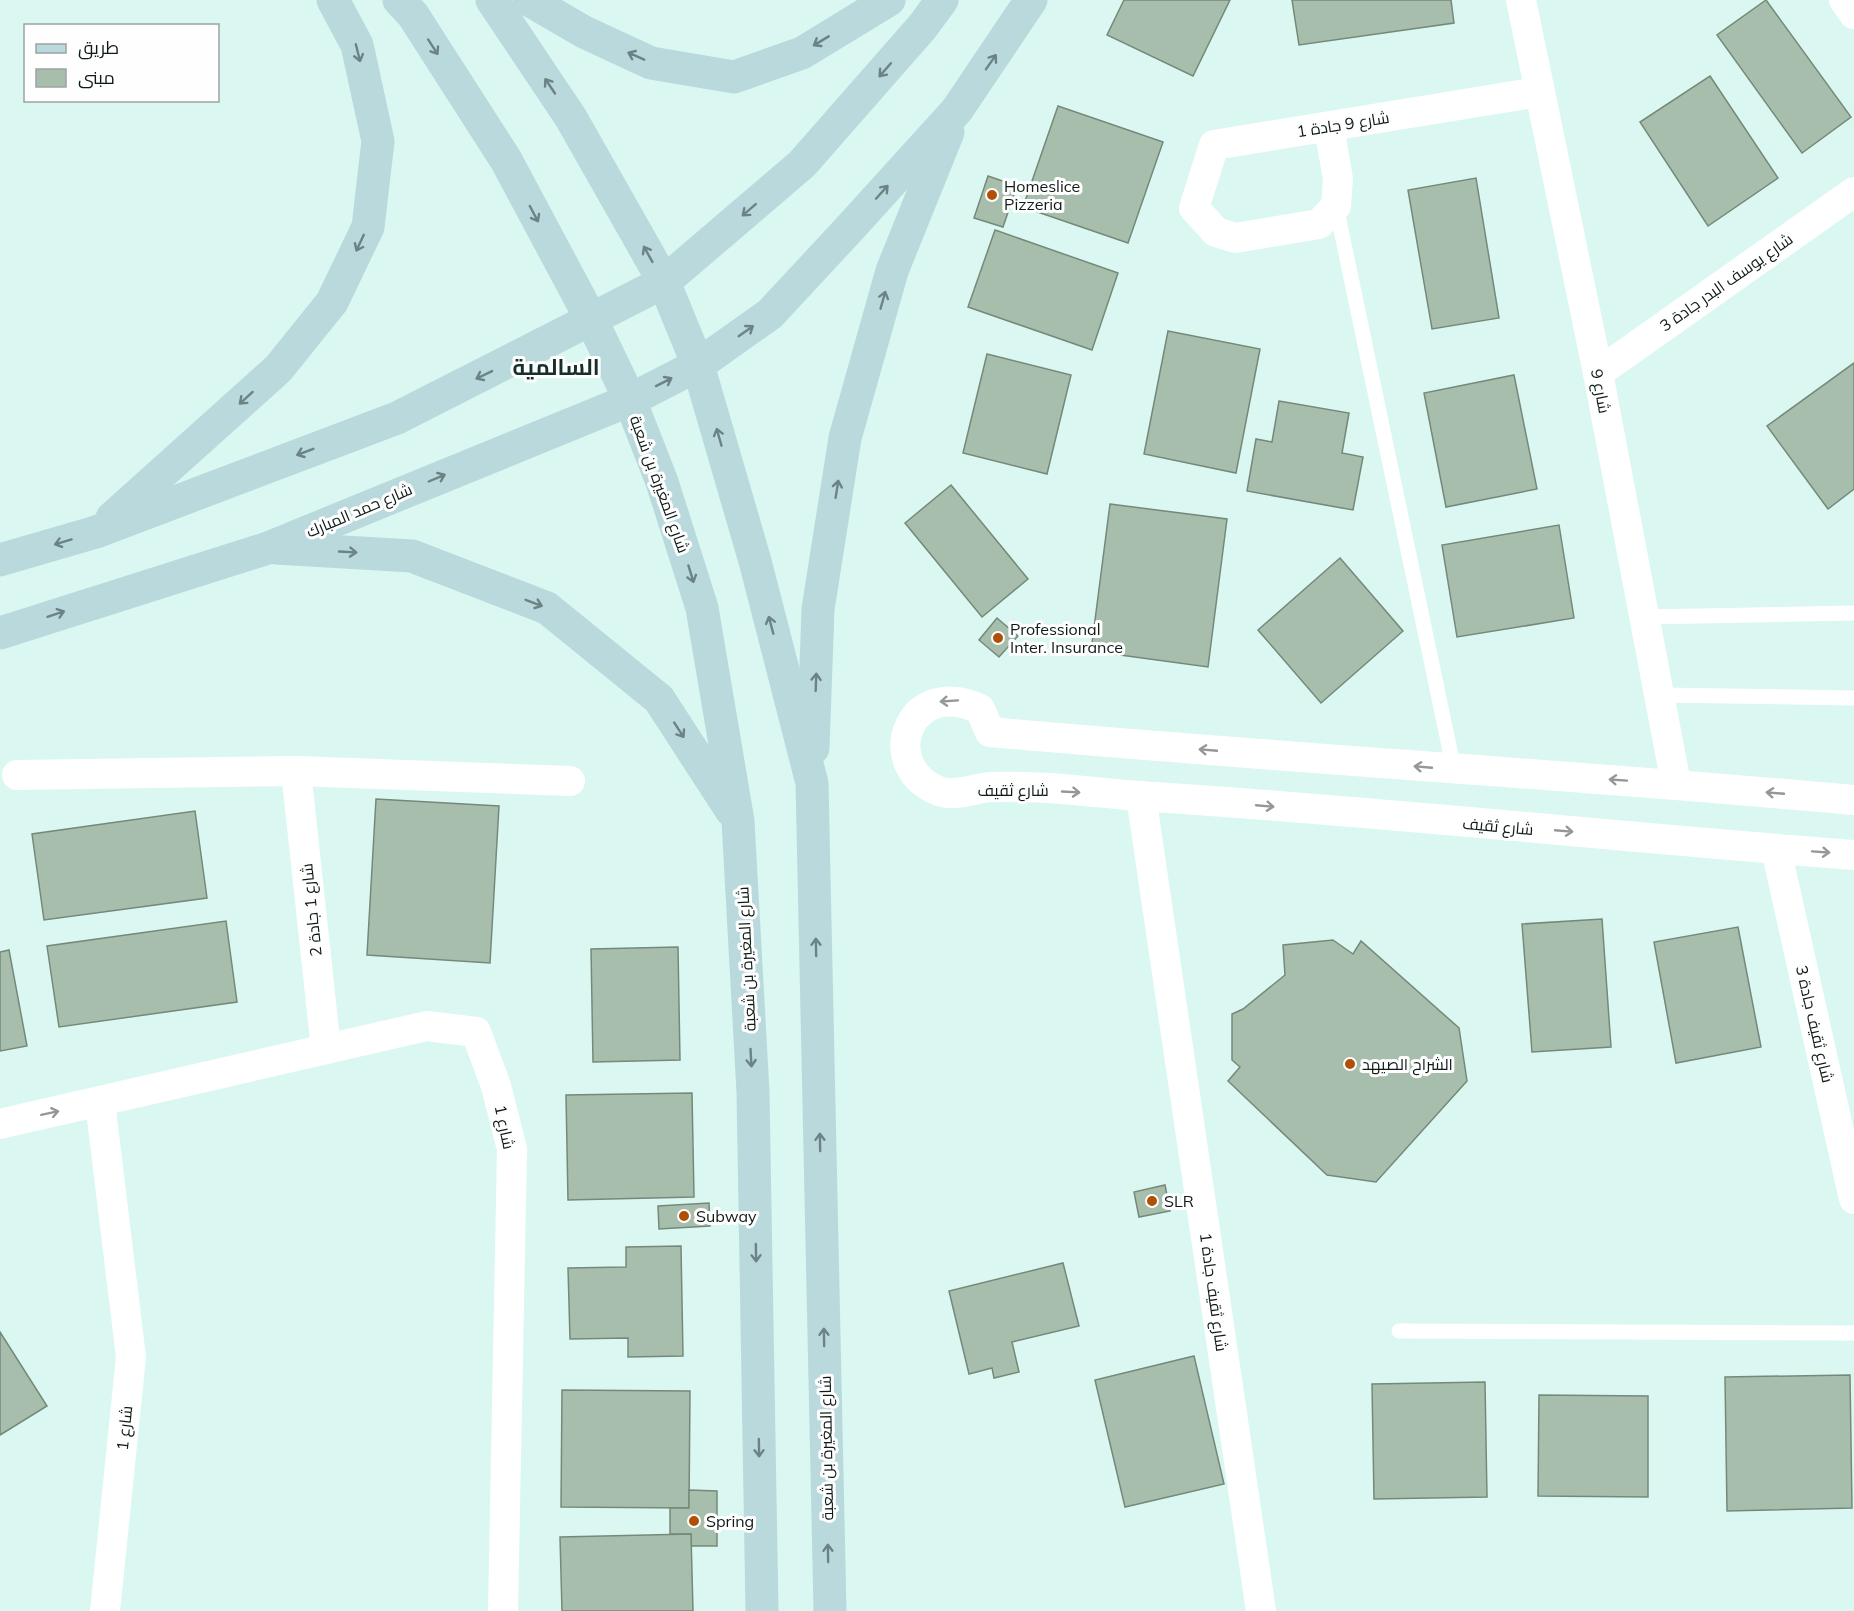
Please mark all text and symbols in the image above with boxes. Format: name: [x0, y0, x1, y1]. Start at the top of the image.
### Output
legend: [24, 24, 219, 102]
text: طريق: [78, 36, 119, 60]
one-way arrow: [813, 36, 830, 48]
one-way arrow: [428, 38, 440, 55]
one-way arrow: [352, 43, 364, 62]
one-way arrow: [627, 50, 645, 61]
one-way arrow: [985, 55, 997, 71]
one-way arrow: [878, 62, 892, 77]
text: مبنى: [78, 66, 115, 89]
one-way arrow: [543, 78, 555, 95]
street label: شارع 9 جادة 1: [1295, 107, 1391, 143]
place label: Homeslice Pizzeria: [1004, 176, 1080, 214]
one-way arrow: [875, 185, 890, 200]
marker: Homeslice Pizzeria: [985, 188, 999, 202]
one-way arrow: [742, 203, 757, 217]
one-way arrow: [528, 205, 540, 222]
street label: شارع يوسف البدر جادة 3: [1656, 229, 1798, 337]
one-way arrow: [354, 234, 366, 252]
one-way arrow: [642, 246, 654, 263]
one-way arrow: [878, 291, 890, 310]
one-way arrow: [738, 325, 754, 337]
district label: السالمية: [512, 353, 600, 381]
street label: شارع 9: [1585, 367, 1615, 415]
one-way arrow: [475, 370, 493, 381]
one-way arrow: [655, 376, 673, 388]
one-way arrow: [238, 391, 253, 405]
street label: شارع المغيرة بن شعبة: [624, 413, 694, 556]
one-way arrow: [713, 428, 724, 447]
one-way arrow: [296, 448, 315, 459]
one-way arrow: [427, 472, 445, 483]
street label: شارع حمد المبارك: [303, 479, 416, 543]
one-way arrow: [831, 480, 842, 499]
one-way arrow: [54, 537, 73, 548]
one-way arrow: [337, 547, 357, 558]
one-way arrow: [686, 564, 697, 583]
one-way arrow: [524, 598, 542, 609]
one-way arrow: [46, 608, 65, 619]
one-way arrow: [765, 615, 776, 634]
place label: Professional Inter. Insurance: [1010, 619, 1123, 657]
marker: Professional Inter. Insurance: [991, 631, 1005, 645]
one-way arrow: [810, 673, 821, 693]
one-way arrow: [940, 695, 959, 706]
one-way arrow: [673, 721, 685, 737]
one-way arrow: [1199, 744, 1218, 755]
one-way arrow: [1414, 761, 1434, 772]
one-way arrow: [1608, 774, 1628, 785]
street label: شارع ثقيف: [977, 780, 1049, 802]
one-way arrow: [1060, 786, 1080, 797]
one-way arrow: [1765, 787, 1785, 798]
one-way arrow: [1255, 801, 1275, 812]
street label: شارع ثقيف: [1461, 813, 1534, 841]
one-way arrow: [1554, 826, 1574, 837]
one-way arrow: [1811, 847, 1831, 858]
street label: شارع 1 جادة 2: [296, 862, 328, 958]
street label: شارع المغيرة بن شعبة: [732, 886, 762, 1032]
one-way arrow: [810, 937, 821, 957]
street label: شارع ثقيف جادة 3: [1790, 963, 1838, 1085]
one-way arrow: [745, 1047, 756, 1067]
place label: الشراح الصيهد: [1362, 1054, 1453, 1076]
marker: الشراح الصيهد: [1343, 1057, 1357, 1071]
street label: شارع 1: [489, 1103, 519, 1151]
one-way arrow: [40, 1107, 59, 1118]
one-way arrow: [814, 1132, 825, 1152]
place label: SLR: [1164, 1191, 1194, 1211]
marker: SLR: [1145, 1194, 1159, 1208]
place label: Subway: [696, 1206, 757, 1226]
marker: Subway: [677, 1209, 691, 1223]
street label: شارع ثقيف جادة 1: [1194, 1231, 1232, 1353]
one-way arrow: [750, 1242, 761, 1262]
one-way arrow: [818, 1327, 830, 1347]
street label: شارع المغيرة بن شعبة: [815, 1375, 839, 1521]
street label: شارع 1: [112, 1405, 138, 1452]
one-way arrow: [753, 1437, 765, 1457]
place label: Spring: [706, 1511, 754, 1531]
marker: Spring: [687, 1514, 701, 1528]
one-way arrow: [823, 1543, 834, 1563]

